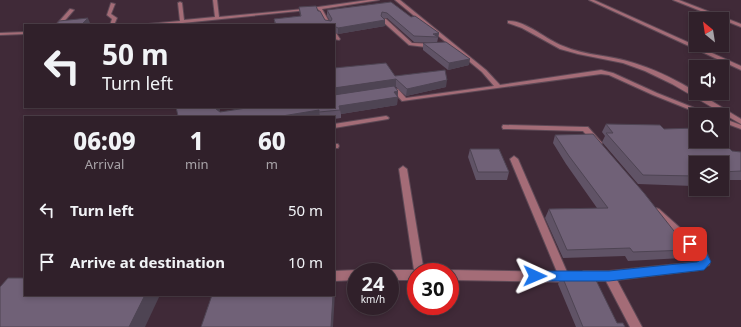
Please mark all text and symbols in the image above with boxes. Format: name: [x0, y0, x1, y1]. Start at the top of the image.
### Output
north arrow: [689, 12, 729, 52]
map controls: [689, 12, 729, 196]
text: 50 m: [102, 35, 169, 73]
icon: left: [36, 40, 88, 92]
button: sound: [689, 60, 729, 100]
text: Turn left: [102, 71, 173, 95]
button: search: [689, 108, 729, 148]
text: 06:09: [73, 124, 136, 157]
text: 1: [190, 124, 204, 157]
text: 60: [258, 124, 286, 157]
text: Arrival: [85, 155, 124, 173]
text: min: [185, 155, 209, 173]
text: m: [266, 155, 278, 173]
button: layers: [689, 156, 729, 196]
icon: left: [36, 199, 58, 221]
text: Turn left: [70, 200, 134, 220]
text: 50 m: [288, 200, 323, 220]
pin: [673, 227, 707, 261]
icon: arrive: [679, 233, 701, 255]
icon: arrive: [36, 251, 58, 273]
text: Arrive at destination: [70, 252, 225, 272]
text: 10 m: [288, 252, 323, 272]
position arrow: [514, 255, 556, 297]
speed limit sign: 30: [407, 263, 459, 315]
text: 24: [362, 270, 384, 297]
text: km/h: [361, 292, 385, 306]

